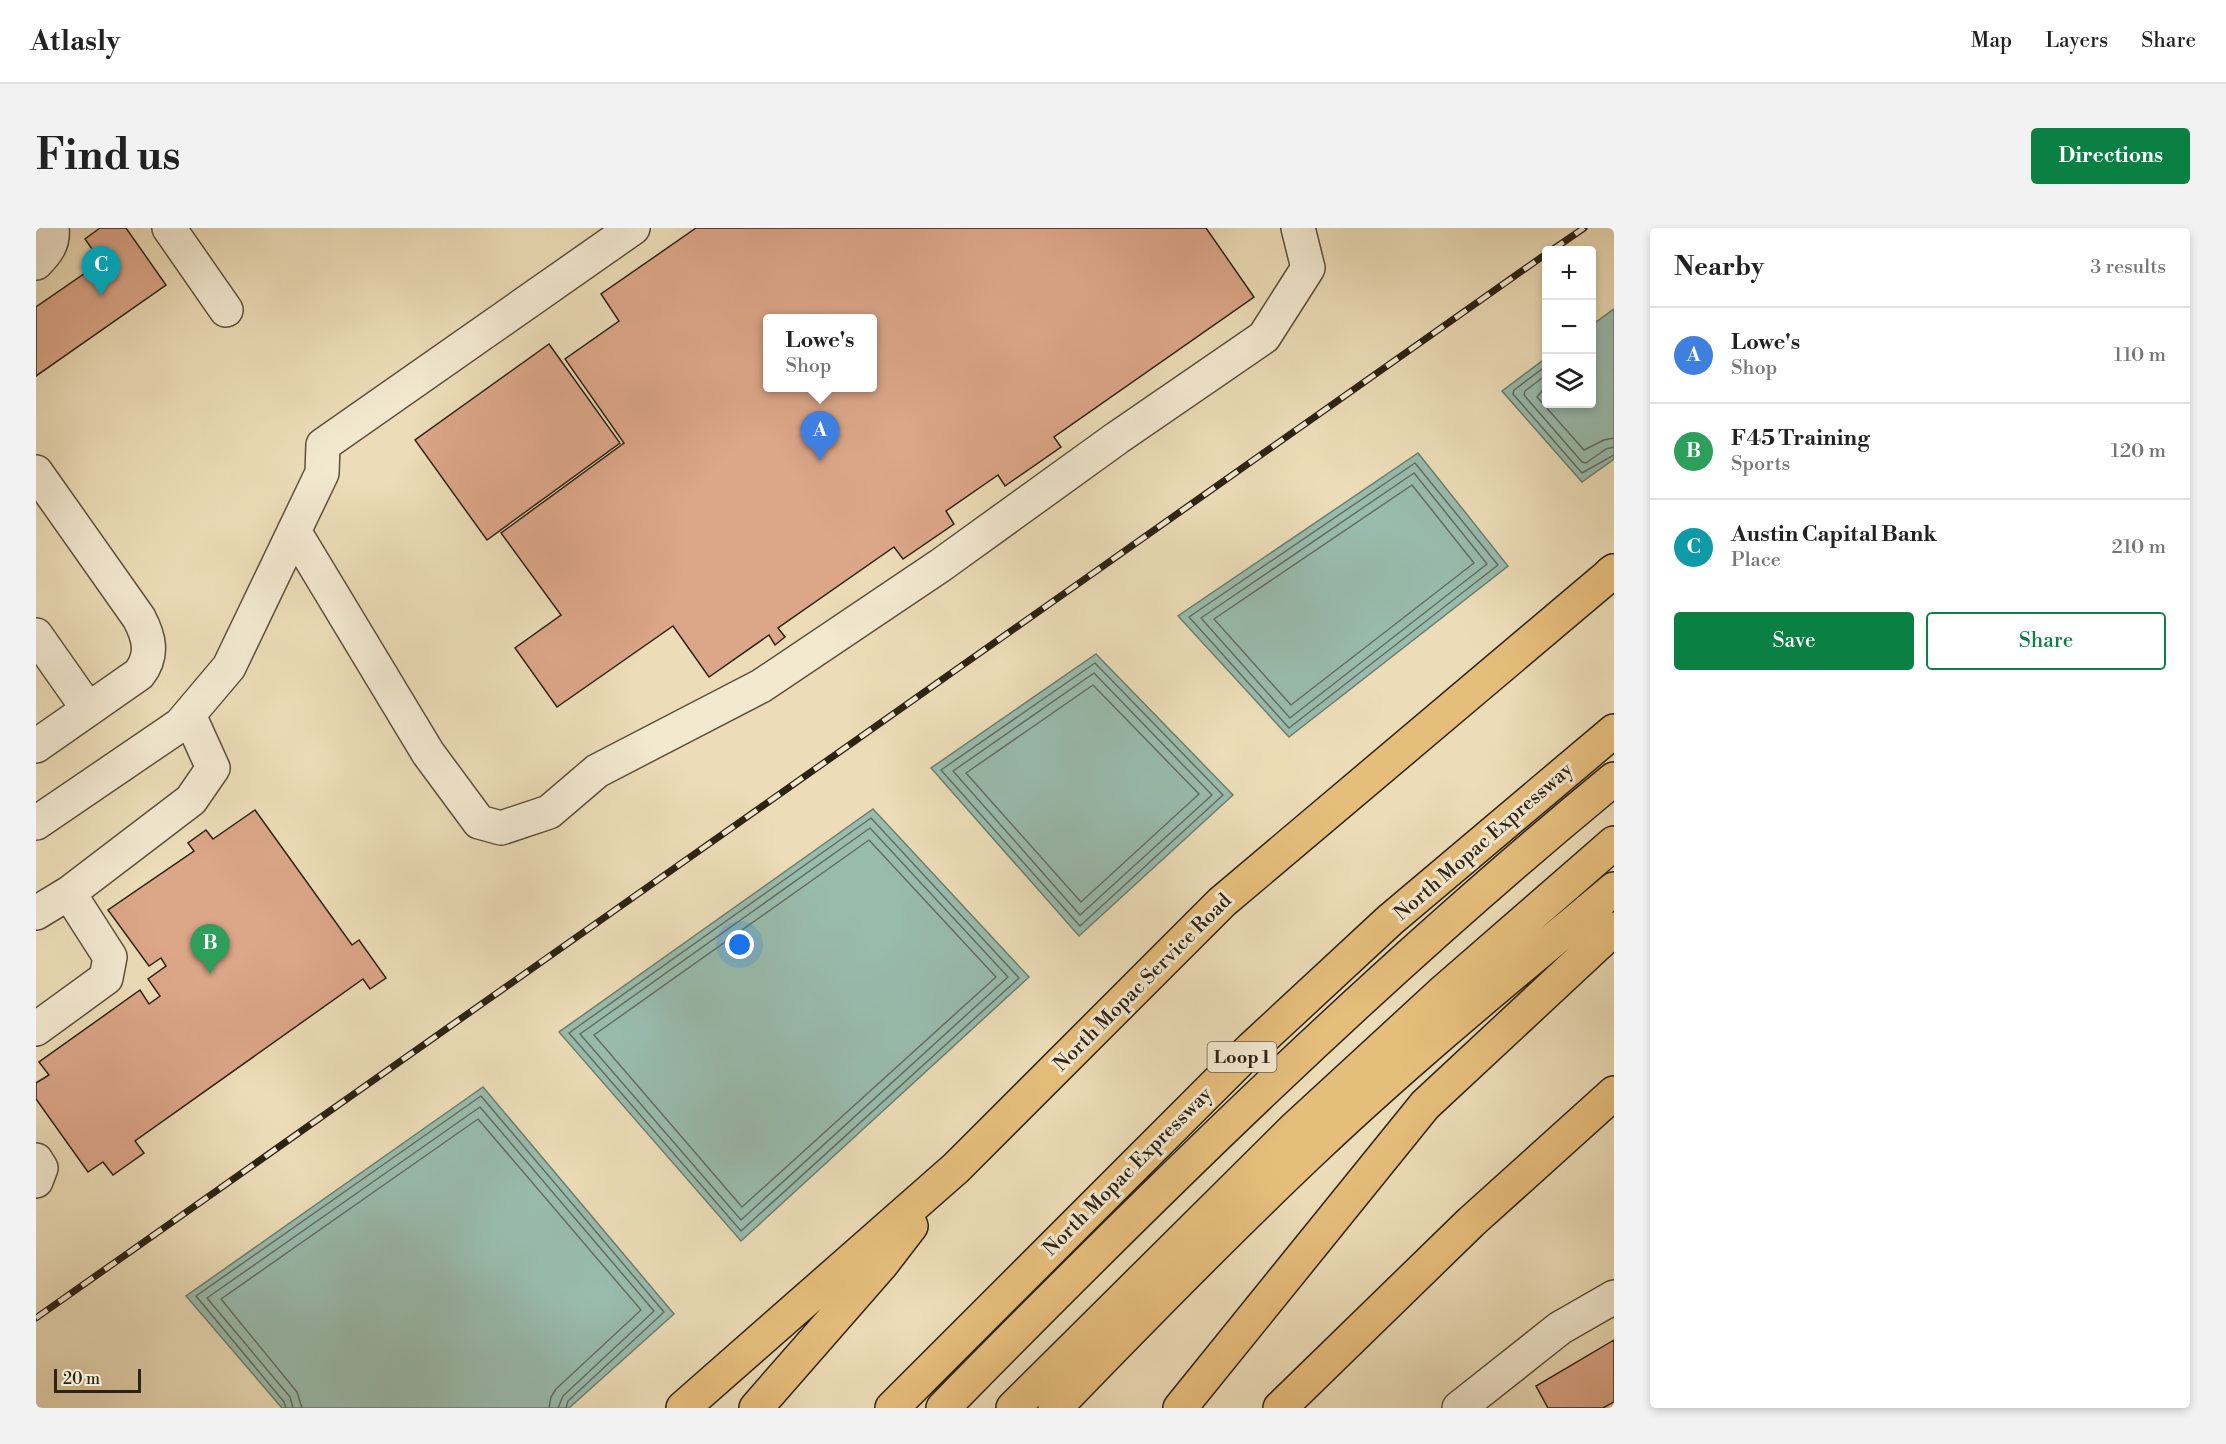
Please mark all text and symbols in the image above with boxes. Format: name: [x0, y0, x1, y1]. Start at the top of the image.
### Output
text: Atlasly: [30, 24, 120, 59]
text: Map: [1971, 28, 2012, 54]
text: Layers: [2045, 28, 2108, 54]
text: Share: [2141, 28, 2196, 54]
button: Directions: [2031, 128, 2190, 184]
text: Find us: [36, 130, 180, 183]
map controls: [1542, 246, 1596, 408]
button: +: [1542, 246, 1596, 300]
pin: C: [82, 247, 120, 296]
text: Nearby: [1674, 251, 1764, 283]
text: 3 results: [2090, 255, 2166, 280]
button: −: [1542, 300, 1596, 354]
popup: [763, 314, 877, 392]
text: Lowe's: [785, 327, 855, 354]
text: Lowe's: [1731, 329, 1800, 356]
text: A: [1686, 343, 1701, 368]
text: 110 m: [2114, 343, 2166, 368]
text: Shop: [785, 354, 832, 379]
button: layers: [1542, 354, 1596, 408]
text: Shop: [1731, 356, 1777, 381]
pin: A: [800, 412, 840, 461]
text: F45 Training: [1731, 425, 1870, 452]
text: B: [1686, 439, 1701, 464]
text: 120 m: [2111, 439, 2166, 464]
text: Sports: [1731, 452, 1790, 477]
text: Austin Capital Bank: [1731, 521, 1937, 548]
text: C: [1686, 535, 1701, 560]
text: 210 m: [2111, 535, 2166, 560]
text: Place: [1731, 548, 1781, 573]
button: Save: [1674, 612, 1914, 670]
button: Share: [1926, 612, 2166, 670]
street label: North Mopac Expressway: [1389, 757, 1579, 927]
street label: North Mopac Service Road: [1049, 888, 1238, 1077]
pin: B: [190, 924, 230, 974]
your location: [725, 930, 754, 959]
road number: Loop 1: [1208, 1042, 1276, 1072]
street label: North Mopac Expressway: [1038, 1082, 1218, 1262]
scale bar: [54, 1366, 141, 1394]
text: 20 m: [63, 1369, 100, 1389]

